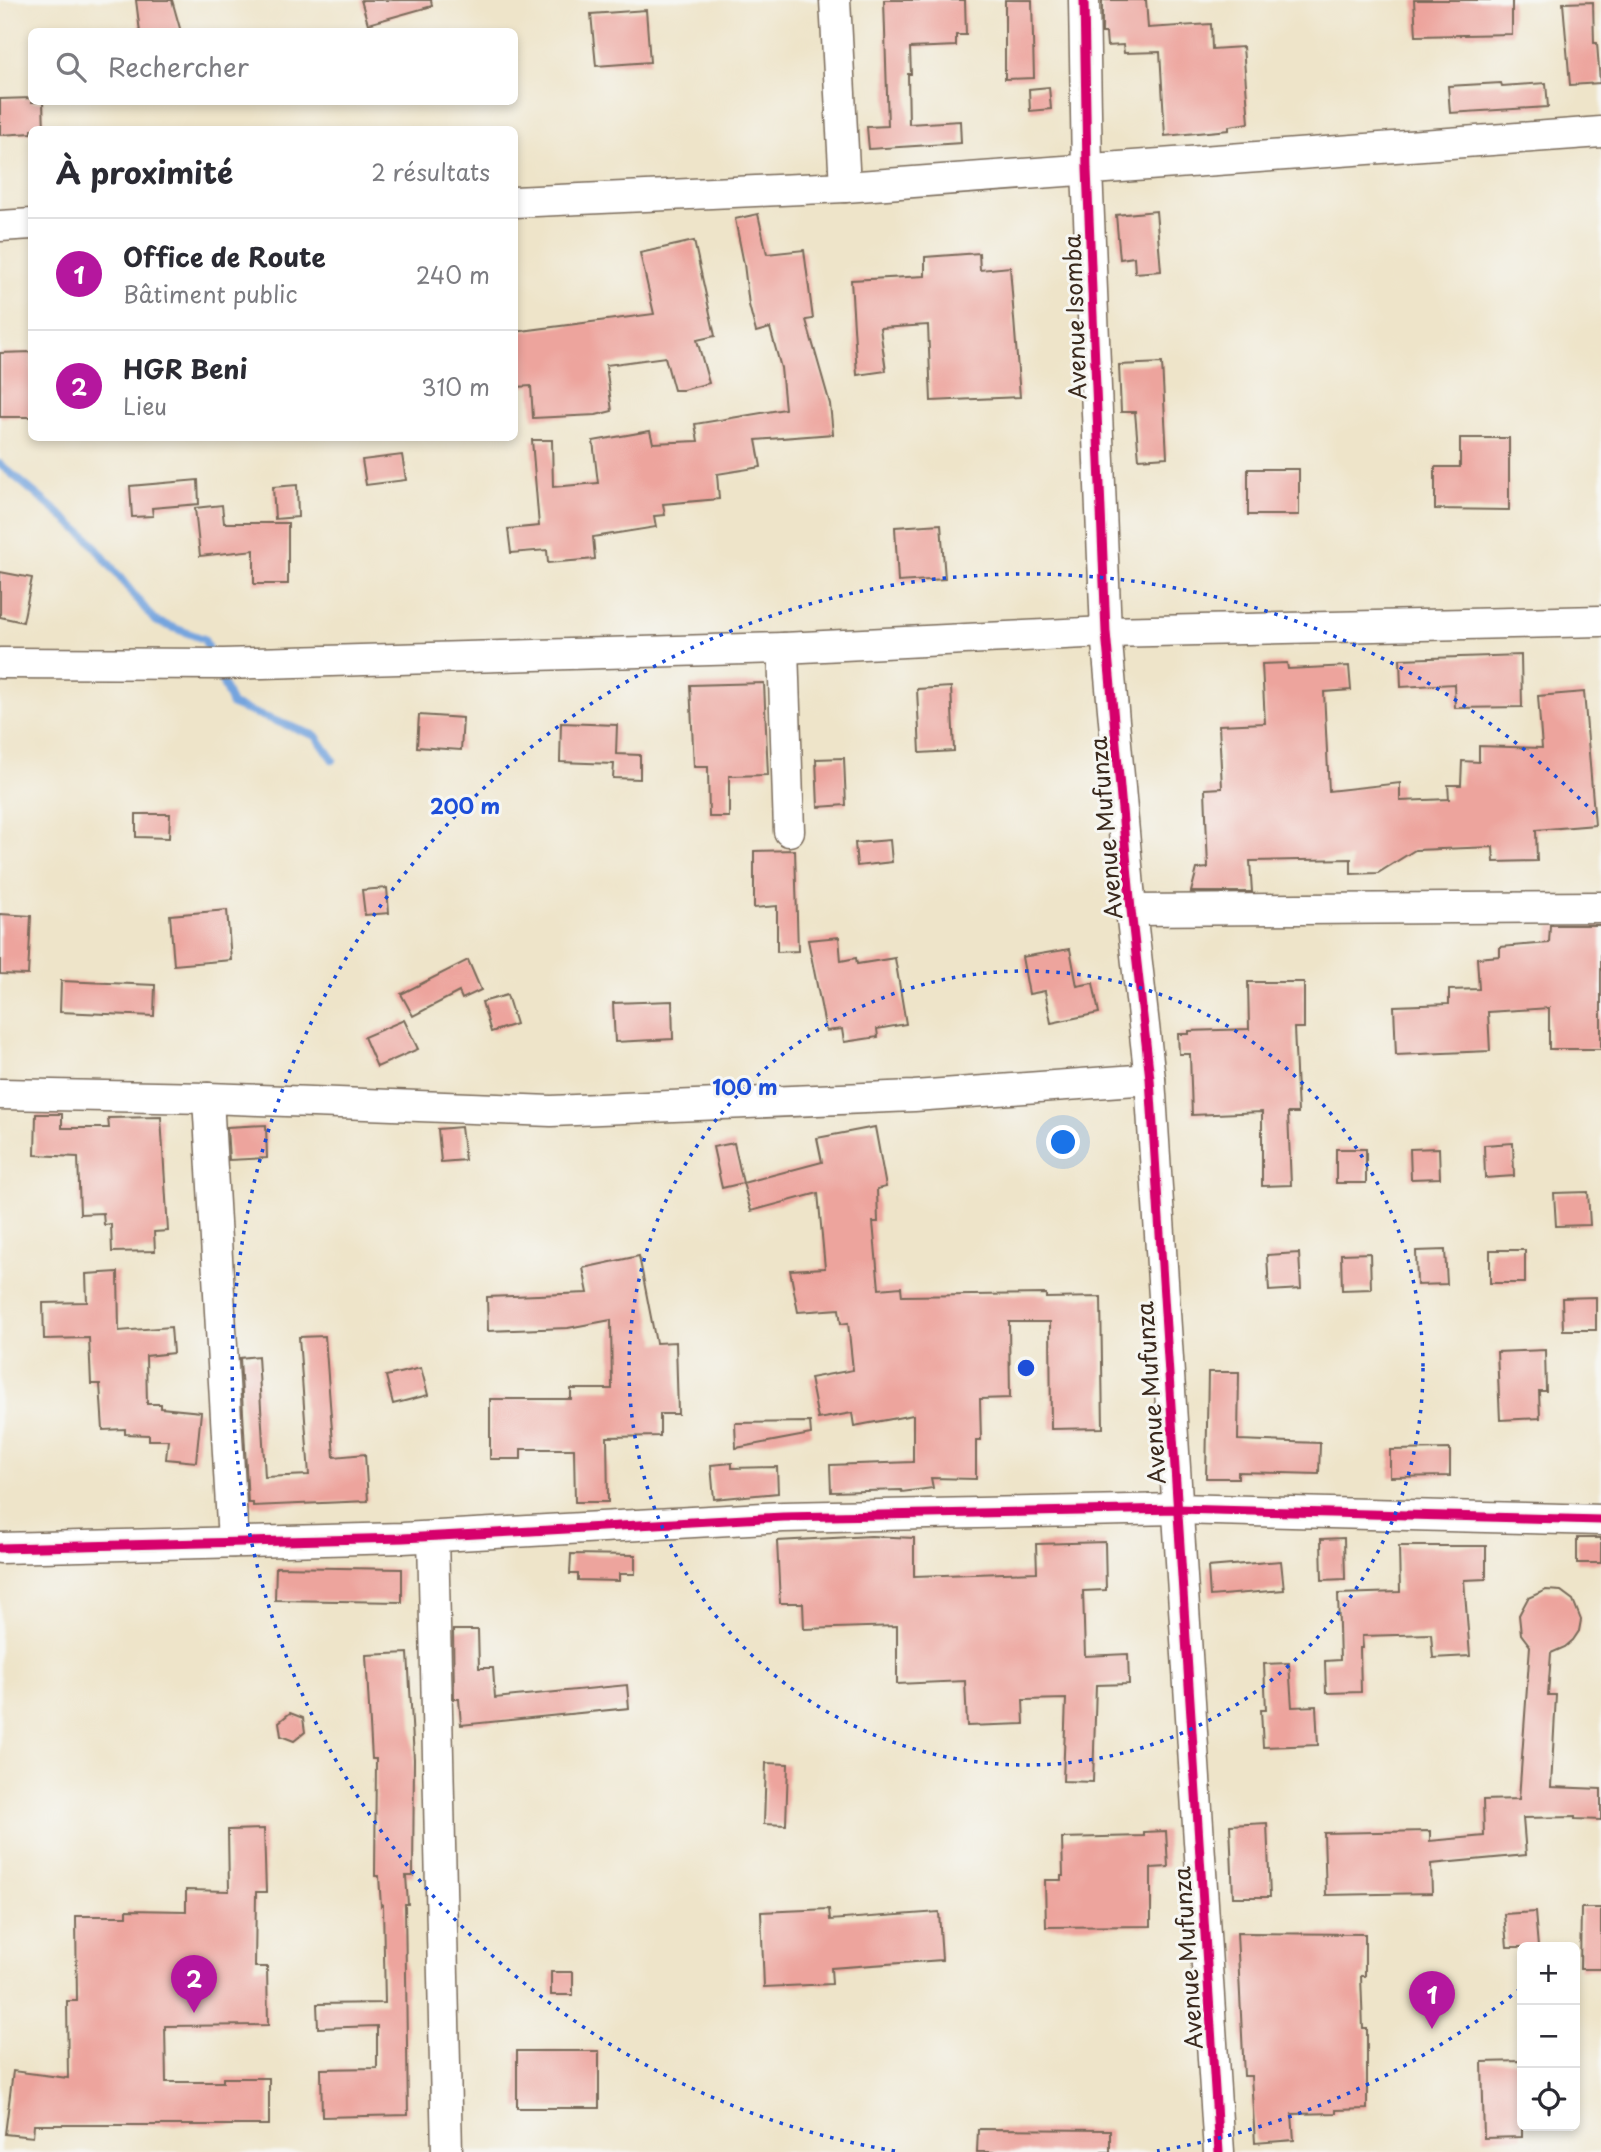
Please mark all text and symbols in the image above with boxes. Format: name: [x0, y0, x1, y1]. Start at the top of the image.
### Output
search box: [28, 28, 518, 105]
text: Rechercher: [108, 47, 249, 86]
icon: search: [52, 48, 90, 86]
text: À proximité: [56, 149, 233, 194]
text: 2 résultats: [371, 154, 490, 189]
street label: Avenue Isomba: [1054, 233, 1094, 400]
text: Office de Route: [123, 237, 326, 276]
text: 1: [74, 257, 85, 292]
text: 240 m: [416, 257, 490, 292]
text: Bâtiment public: [123, 276, 298, 311]
text: HGR Beni: [123, 349, 247, 388]
text: 2: [71, 369, 87, 404]
text: 310 m: [421, 369, 490, 404]
text: Lieu: [123, 388, 167, 423]
street label: Avenue Mufunza: [1080, 735, 1130, 921]
text: 200 m: [430, 789, 500, 821]
text: 100 m: [712, 1070, 778, 1102]
your location: [1046, 1125, 1080, 1159]
street label: Avenue Mufunza: [1126, 1300, 1174, 1486]
centre of rings: [1014, 1356, 1038, 1380]
street label: Avenue Mufunza: [1163, 1865, 1211, 2051]
map controls: [1517, 1942, 1580, 2131]
button: +: [1517, 1942, 1580, 2005]
pin: 2: [171, 1955, 217, 2013]
pin: 1: [1409, 1971, 1455, 2029]
button: −: [1517, 2005, 1580, 2068]
button: locate: [1517, 2068, 1580, 2131]

